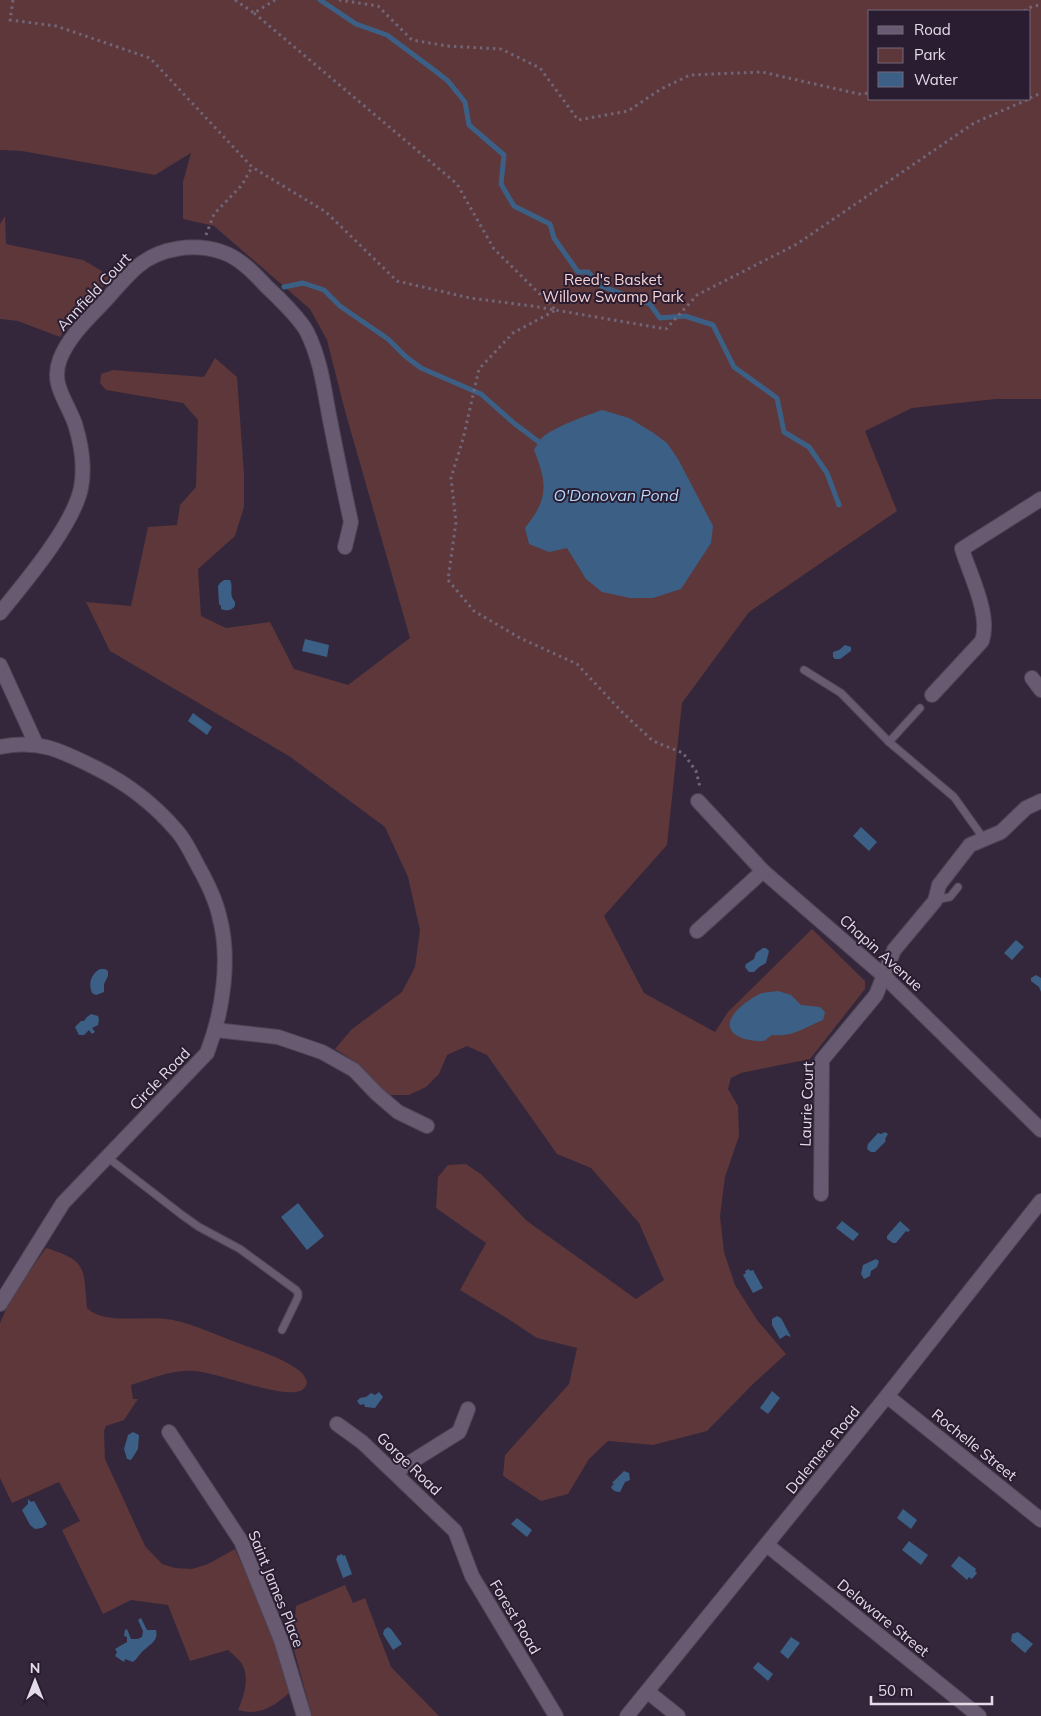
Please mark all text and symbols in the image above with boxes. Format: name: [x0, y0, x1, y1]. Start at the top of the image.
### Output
legend: [868, 10, 1031, 100]
text: Road: [914, 20, 951, 39]
text: Park: [914, 45, 946, 64]
text: Water: [914, 70, 958, 89]
street label: Annfield Court: [53, 249, 135, 335]
park label: Reed's Basket Willow Swamp Park: [542, 270, 684, 306]
water label: O'Donovan Pond: [553, 485, 679, 505]
street label: Chapin Avenue: [836, 910, 927, 995]
street label: Circle Road: [125, 1044, 194, 1114]
street label: Laurie Court: [796, 1061, 817, 1147]
street label: Dalemere Road: [781, 1402, 864, 1497]
street label: Rochelle Street: [928, 1405, 1021, 1485]
street label: Gorge Road: [373, 1428, 446, 1499]
street label: Saint James Place: [244, 1528, 309, 1650]
street label: Delaware Street: [834, 1575, 933, 1660]
street label: Forest Road: [486, 1576, 545, 1657]
north arrow: [10, 1656, 60, 1706]
text: N: [30, 1659, 40, 1677]
scale bar: [871, 1674, 992, 1706]
text: 50 m: [878, 1681, 913, 1700]

